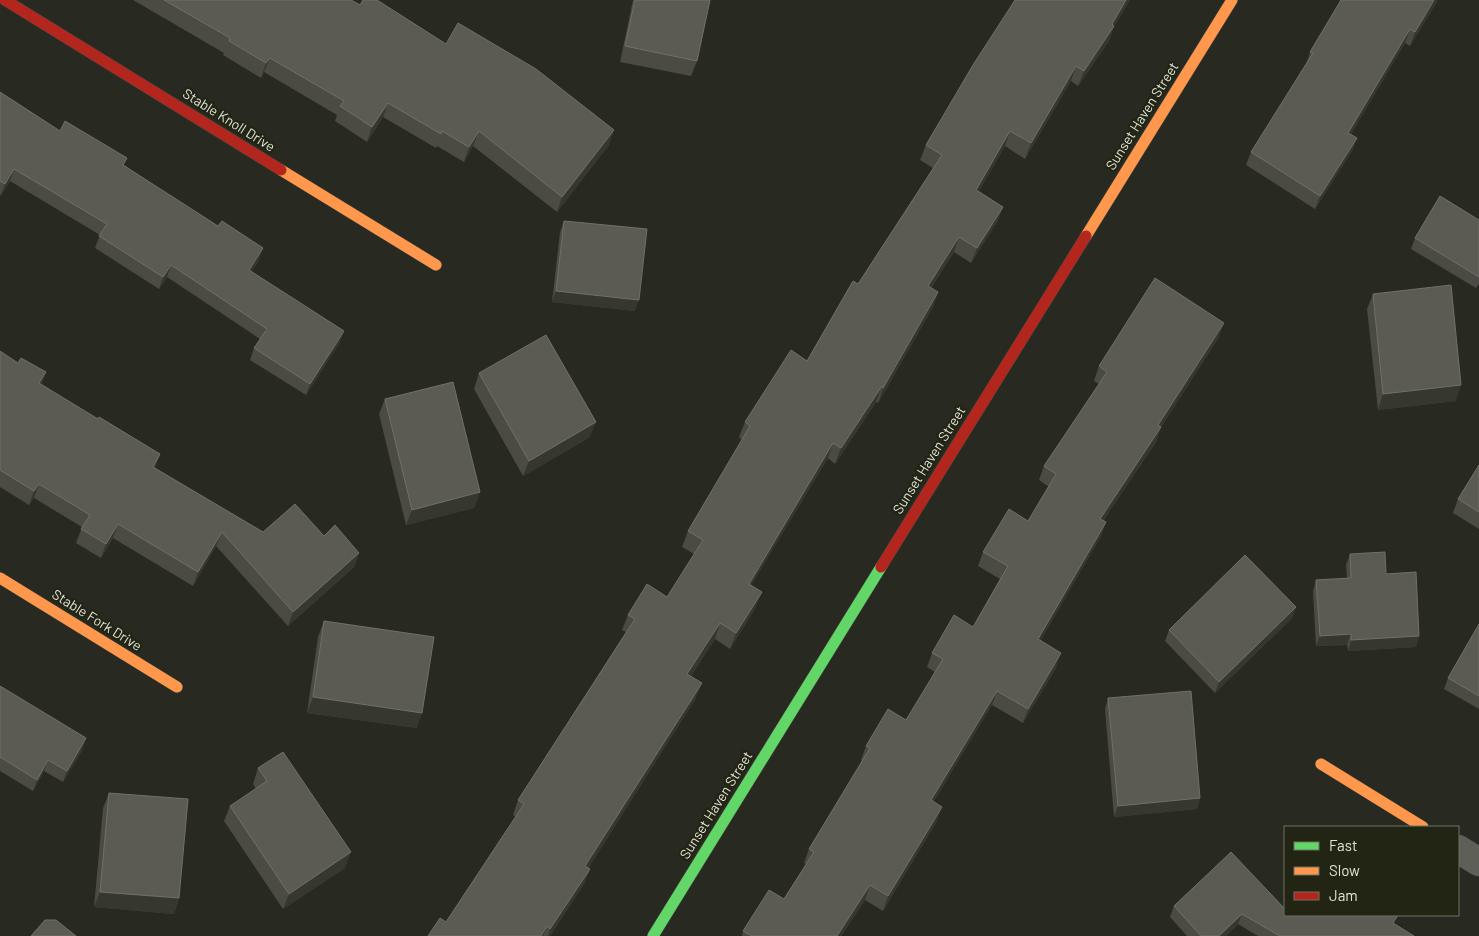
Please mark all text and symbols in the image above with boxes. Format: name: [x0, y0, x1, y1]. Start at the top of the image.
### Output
street label: Sunset Haven Street: [1102, 59, 1182, 173]
street label: Stable Knoll Drive: [180, 84, 279, 155]
street label: Sunset Haven Street: [889, 403, 969, 517]
street label: Stable Fork Drive: [49, 585, 145, 654]
street label: Sunset Haven Street: [676, 748, 756, 862]
legend: [1284, 826, 1459, 916]
text: Fast: [1329, 836, 1357, 854]
text: Slow: [1329, 861, 1360, 879]
text: Jam: [1329, 886, 1358, 904]

